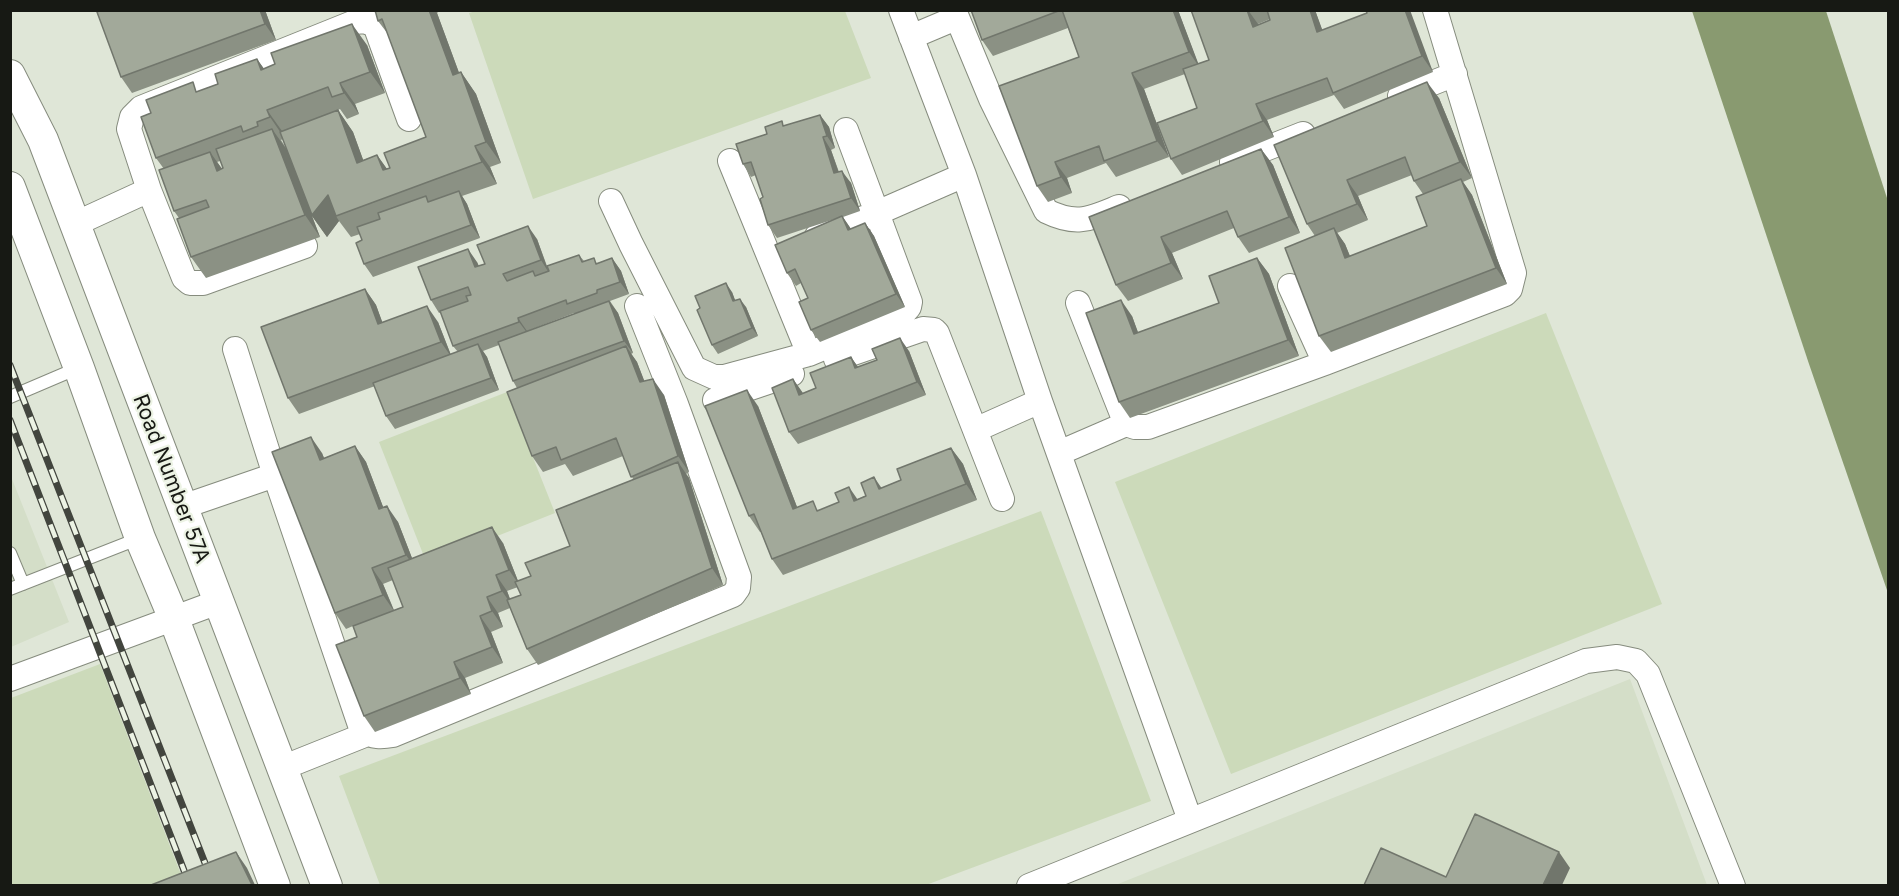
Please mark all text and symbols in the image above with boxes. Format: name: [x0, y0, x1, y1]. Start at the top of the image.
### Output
street label: Road Number 57A: [127, 391, 215, 567]

